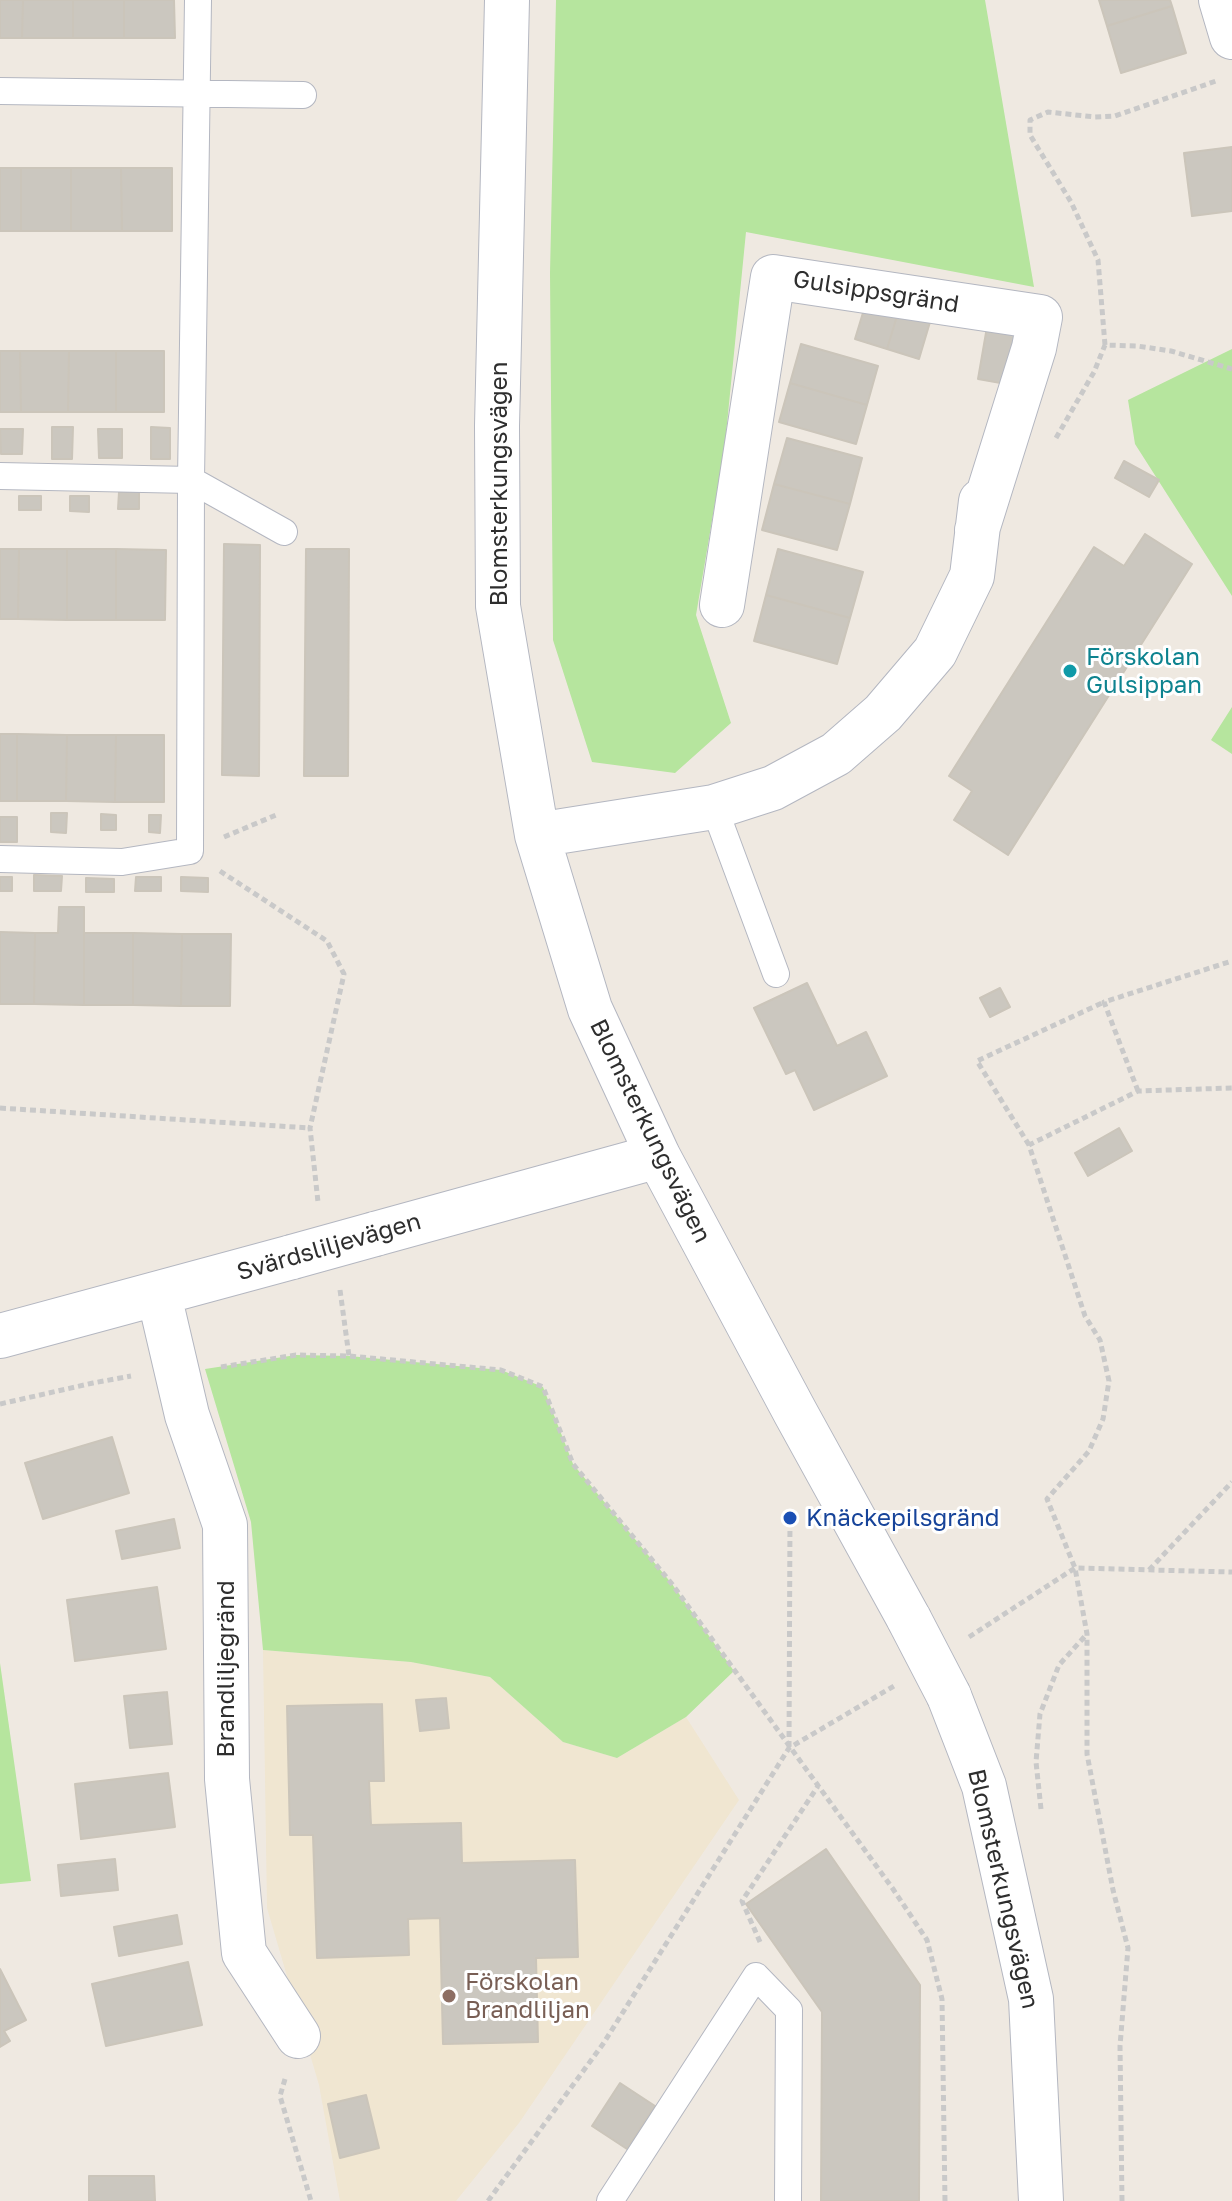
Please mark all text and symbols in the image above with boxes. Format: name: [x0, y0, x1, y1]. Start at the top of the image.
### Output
street label: Gulsippsgränd: [791, 265, 961, 319]
street label: Blomsterkungsvägen: [485, 361, 513, 607]
place label: Förskolan Gulsippan: [1086, 643, 1202, 699]
marker: Förskolan Gulsippan: [1061, 662, 1079, 680]
street label: Blomsterkungsvägen: [583, 1015, 717, 1247]
street label: Svärdsliljevägen: [234, 1207, 424, 1287]
place label: Knäckepilsgränd: [806, 1504, 1000, 1532]
marker: Knäckepilsgränd: [781, 1509, 799, 1527]
street label: Brandliljegränd: [212, 1580, 240, 1758]
street label: Blomsterkungsvägen: [961, 1766, 1045, 2012]
place label: Förskolan Brandliljan: [465, 1968, 590, 2024]
marker: Förskolan Brandliljan: [440, 1987, 458, 2005]

